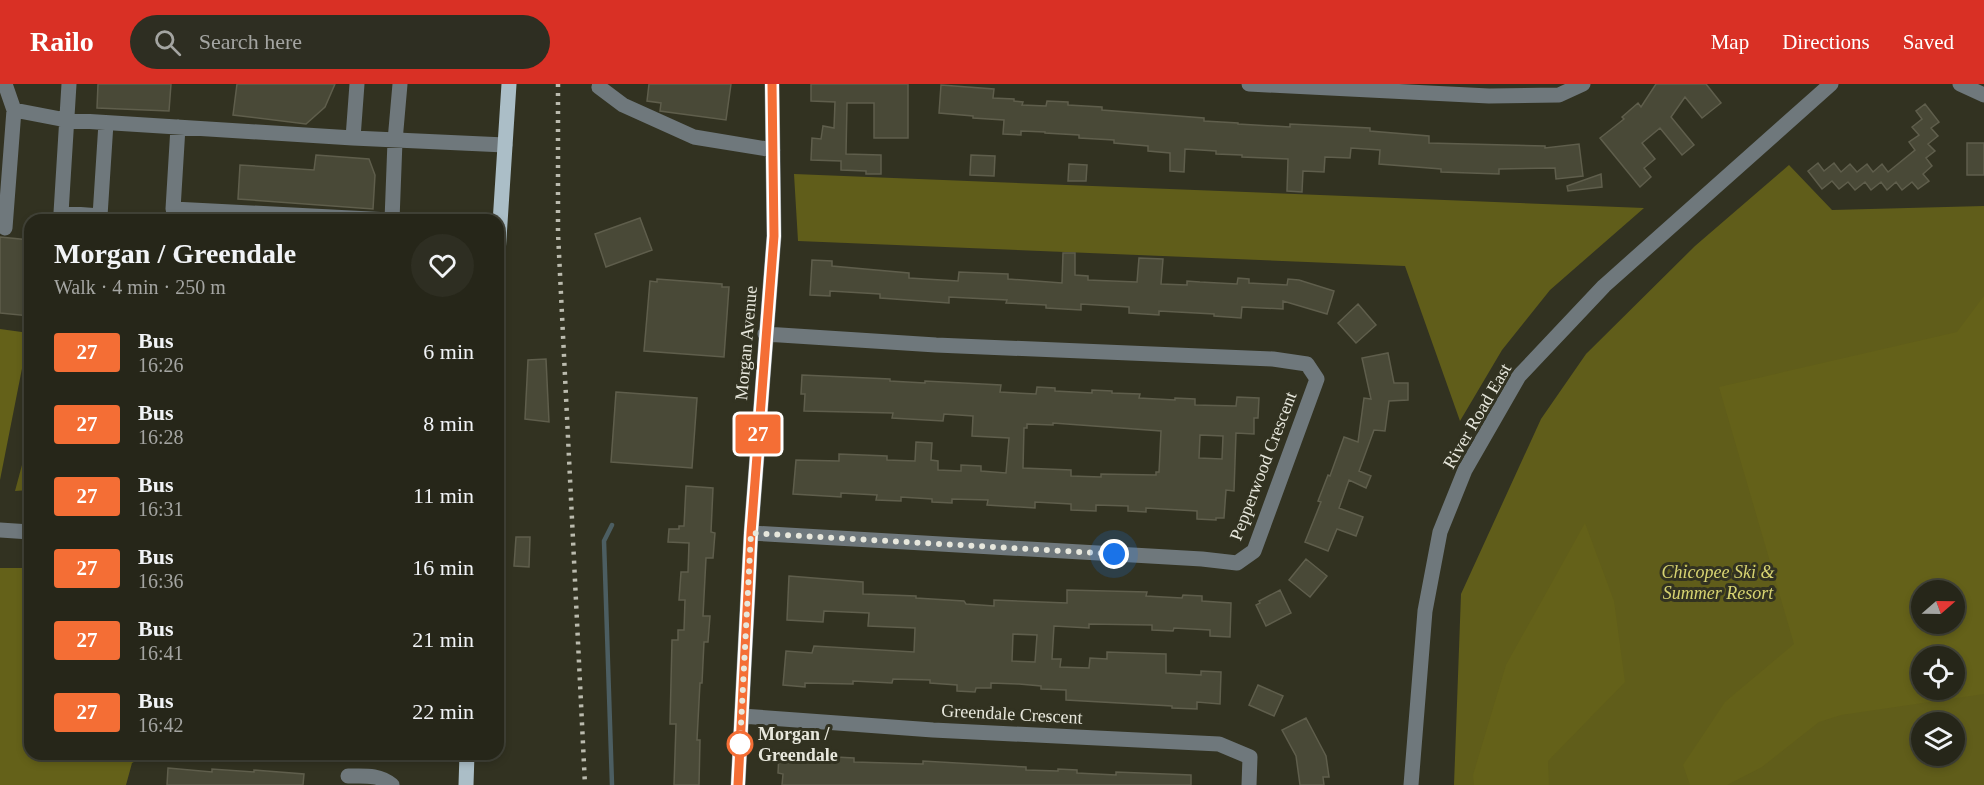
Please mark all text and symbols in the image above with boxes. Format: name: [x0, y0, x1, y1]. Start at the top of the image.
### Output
search box: [130, 15, 550, 69]
text: Railo: [30, 26, 94, 57]
icon: search: [151, 26, 184, 59]
text: Search here: [199, 29, 302, 54]
text: Map: [1711, 30, 1749, 54]
text: Directions: [1782, 30, 1870, 54]
text: Saved: [1903, 30, 1954, 54]
button: heart: [411, 234, 474, 297]
text: Morgan / Greendale: [54, 238, 296, 269]
text: Walk · 4 min · 250 m: [54, 276, 226, 298]
street label: Morgan Avenue: [731, 285, 761, 401]
text: Bus: [138, 328, 173, 353]
text: 6 min: [423, 339, 474, 364]
text: 27: [77, 340, 98, 364]
text: 16:26: [138, 354, 184, 376]
street label: River Road East: [1439, 360, 1515, 472]
street label: Pepperwood Crescent: [1225, 389, 1301, 543]
text: Bus: [138, 400, 173, 425]
text: 8 min: [423, 411, 474, 436]
text: 27: [77, 412, 98, 436]
line badge: 27: [731, 414, 785, 454]
text: 27: [748, 422, 769, 446]
text: 16:28: [138, 426, 184, 448]
text: Bus: [138, 472, 173, 497]
text: 11 min: [413, 483, 474, 508]
text: 27: [77, 484, 98, 508]
text: 16:31: [138, 498, 184, 520]
your location: [1099, 539, 1129, 569]
text: Bus: [138, 544, 173, 569]
text: 16 min: [412, 555, 474, 580]
text: 27: [77, 556, 98, 580]
park label: Chicopee Ski & Summer Resort: [1662, 562, 1774, 603]
text: 16:36: [138, 570, 184, 592]
north arrow: [1911, 580, 1965, 634]
map controls: [1911, 580, 1965, 766]
text: Bus: [138, 616, 173, 641]
text: 21 min: [412, 627, 474, 652]
text: 27: [77, 628, 98, 652]
text: 16:41: [138, 642, 184, 664]
button: locate: [1911, 646, 1965, 700]
text: Bus: [138, 688, 173, 713]
text: 22 min: [412, 699, 474, 724]
text: 27: [77, 700, 98, 724]
street label: Greendale Crescent: [941, 700, 1083, 728]
button: layers: [1911, 712, 1965, 766]
text: 16:42: [138, 714, 184, 736]
place label: Morgan / Greendale: [758, 724, 838, 765]
marker: Morgan / Greendale: [727, 731, 753, 757]

